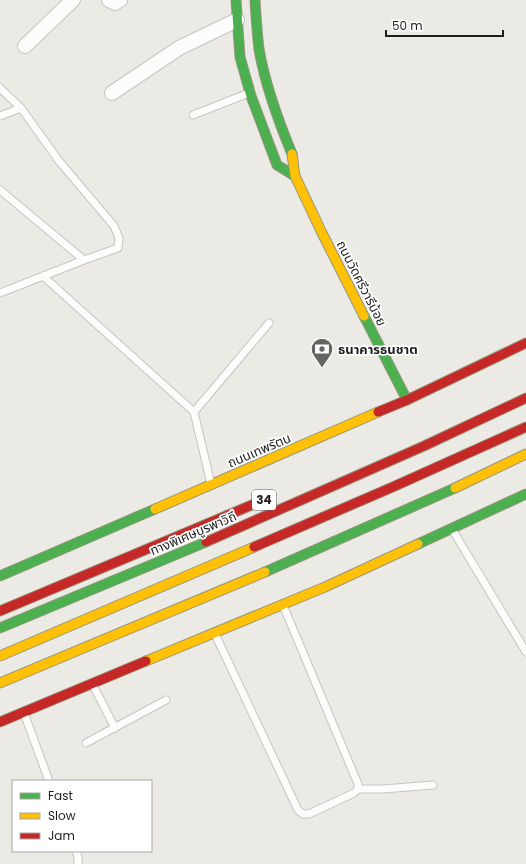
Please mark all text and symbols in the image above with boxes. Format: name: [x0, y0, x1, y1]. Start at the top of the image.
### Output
scale bar: [386, 12, 503, 38]
text: 50 m: [392, 17, 423, 34]
street label: ถนนวัดศรีวารีน้อย: [332, 237, 391, 329]
bank icon: ธนาคารธนชาต: [309, 336, 335, 369]
place label: ธนาคารธนชาต: [338, 340, 418, 359]
street label: ถนนเทพรัตน: [225, 429, 294, 472]
road number: 34: [252, 490, 276, 510]
street label: ทางพิเศษบูรพาวิถี: [147, 507, 239, 560]
legend: [12, 780, 152, 852]
text: Fast: [48, 787, 73, 804]
text: Slow: [48, 807, 76, 824]
text: Jam: [48, 827, 75, 844]

